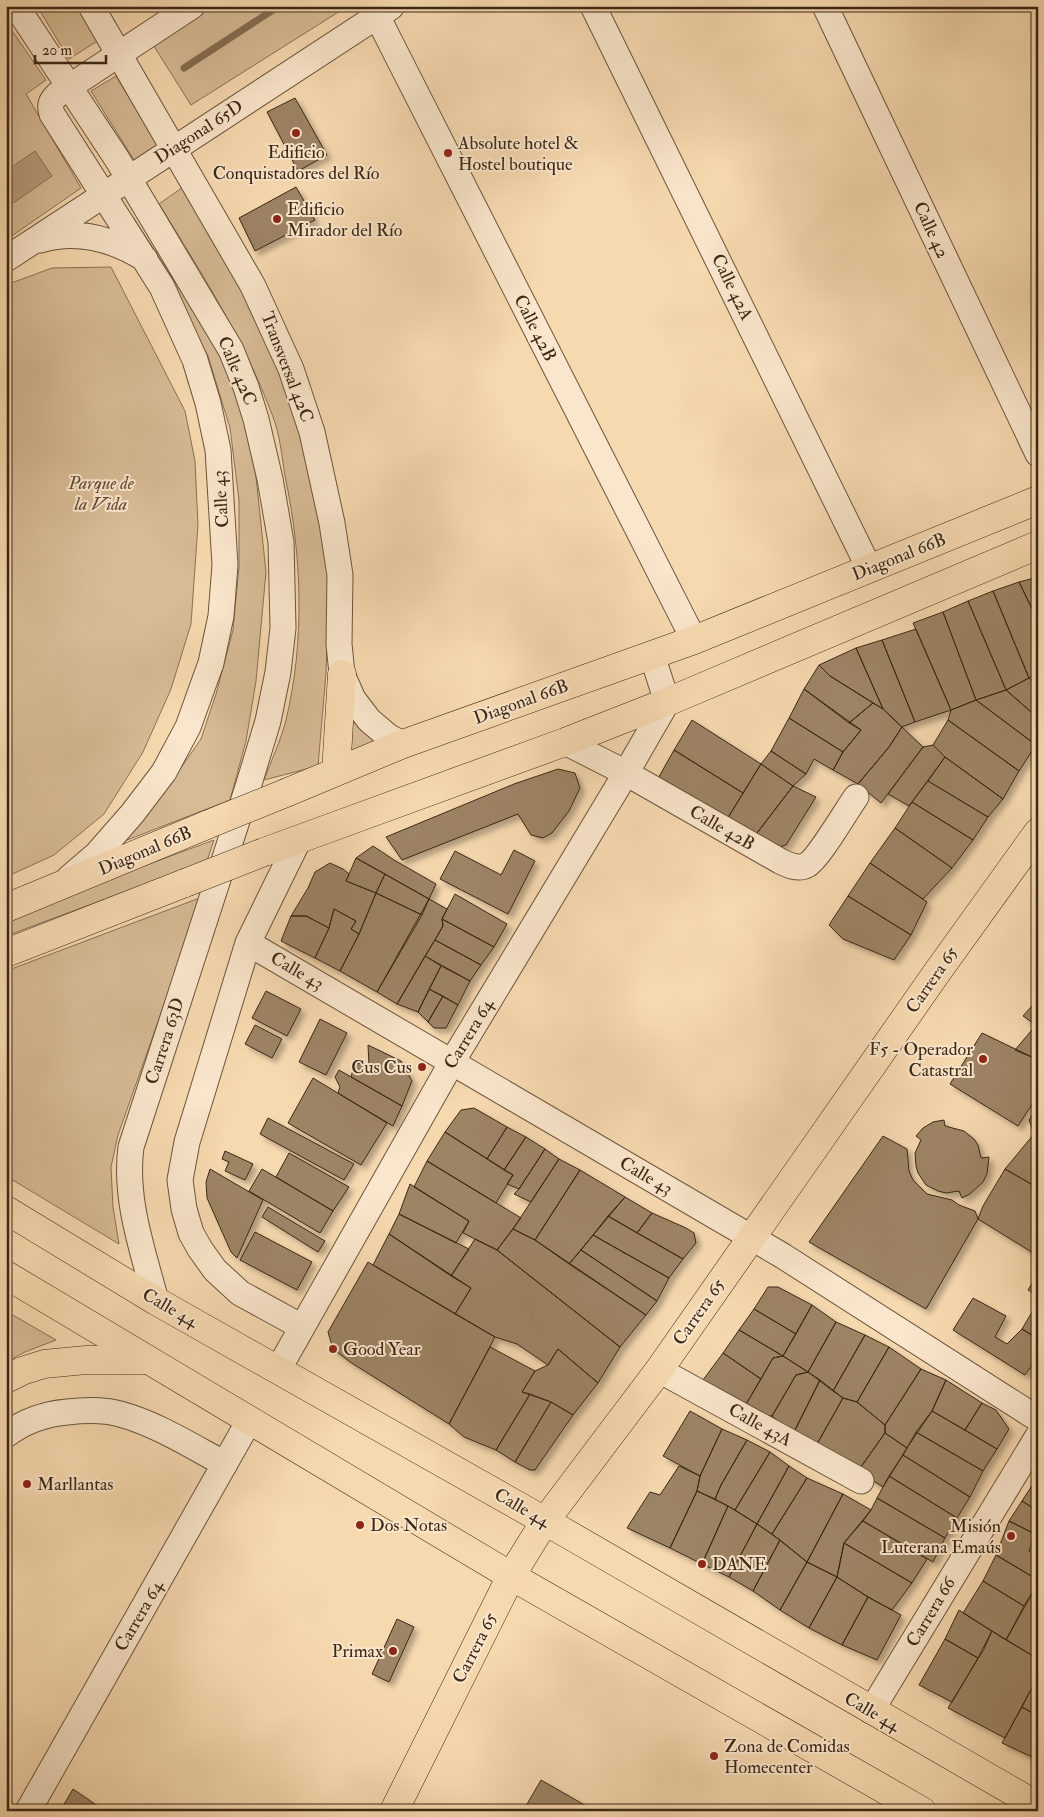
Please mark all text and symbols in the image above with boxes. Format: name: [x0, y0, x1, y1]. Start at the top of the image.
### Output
scale bar: [35, 32, 106, 64]
text: 20 m: [42, 41, 72, 60]
street label: Diagonal 65D: [150, 95, 248, 169]
marker: Edificio Conquistadores del Río: [290, 127, 302, 139]
place label: Absolute hotel & Hostel boutique: [457, 132, 579, 176]
place label: Edificio Conquistadores del Río: [213, 141, 380, 185]
marker: Absolute hotel & Hostel boutique: [442, 147, 454, 159]
place label: Edificio Mirador del Río: [287, 198, 403, 242]
street label: Calle 42: [908, 198, 954, 262]
marker: Edificio Mirador del Río: [271, 213, 283, 225]
street label: Calle 42A: [706, 250, 758, 325]
street label: Calle 42B: [508, 291, 562, 365]
street label: Transversal 42C: [255, 308, 319, 426]
street label: Calle 42C: [212, 333, 262, 409]
street label: Calle 43: [208, 469, 234, 529]
park label: Parque de la Vida: [67, 472, 135, 516]
street label: Diagonal 66B: [849, 528, 949, 586]
street label: Diagonal 66B: [470, 674, 572, 730]
street label: Calle 42B: [685, 800, 759, 856]
street label: Diagonal 66B: [95, 821, 195, 881]
street label: Carrera 65: [901, 942, 963, 1018]
street label: Calle 43: [266, 947, 328, 995]
street label: Carrera 64: [439, 994, 500, 1073]
street label: Carrera 63D: [140, 995, 190, 1087]
place label: F5 - Operador Catastral: [869, 1038, 973, 1082]
marker: F5 - Operador Catastral: [977, 1053, 989, 1065]
place label: Cus Cus: [351, 1056, 412, 1079]
marker: Cus Cus: [416, 1061, 428, 1073]
street label: Calle 43: [615, 1152, 677, 1200]
street label: Carrera 65: [668, 1274, 730, 1350]
street label: Calle 44: [138, 1283, 203, 1334]
place label: Good Year: [343, 1338, 421, 1361]
marker: Good Year: [327, 1343, 339, 1355]
street label: Calle 43A: [724, 1398, 796, 1452]
place label: Marllantas: [37, 1473, 114, 1496]
marker: Marllantas: [21, 1478, 33, 1490]
street label: Calle 44: [490, 1483, 555, 1534]
place label: Dos Notas: [370, 1514, 447, 1537]
place label: Misión Luterana Emaús: [881, 1515, 1001, 1559]
marker: Dos Notas: [354, 1519, 366, 1531]
marker: Misión Luterana Emaús: [1005, 1530, 1017, 1542]
place label: DANE: [712, 1553, 767, 1576]
marker: DANE: [696, 1558, 708, 1570]
street label: Carrera 66: [901, 1572, 961, 1651]
street label: Carrera 64: [110, 1575, 169, 1656]
street label: Carrera 65: [447, 1609, 503, 1687]
place label: Primax: [332, 1640, 383, 1663]
marker: Primax: [387, 1645, 399, 1657]
street label: Calle 44: [840, 1687, 905, 1738]
place label: Zona de Comidas Homecenter: [724, 1735, 850, 1779]
marker: Zona de Comidas Homecenter: [708, 1750, 720, 1762]

